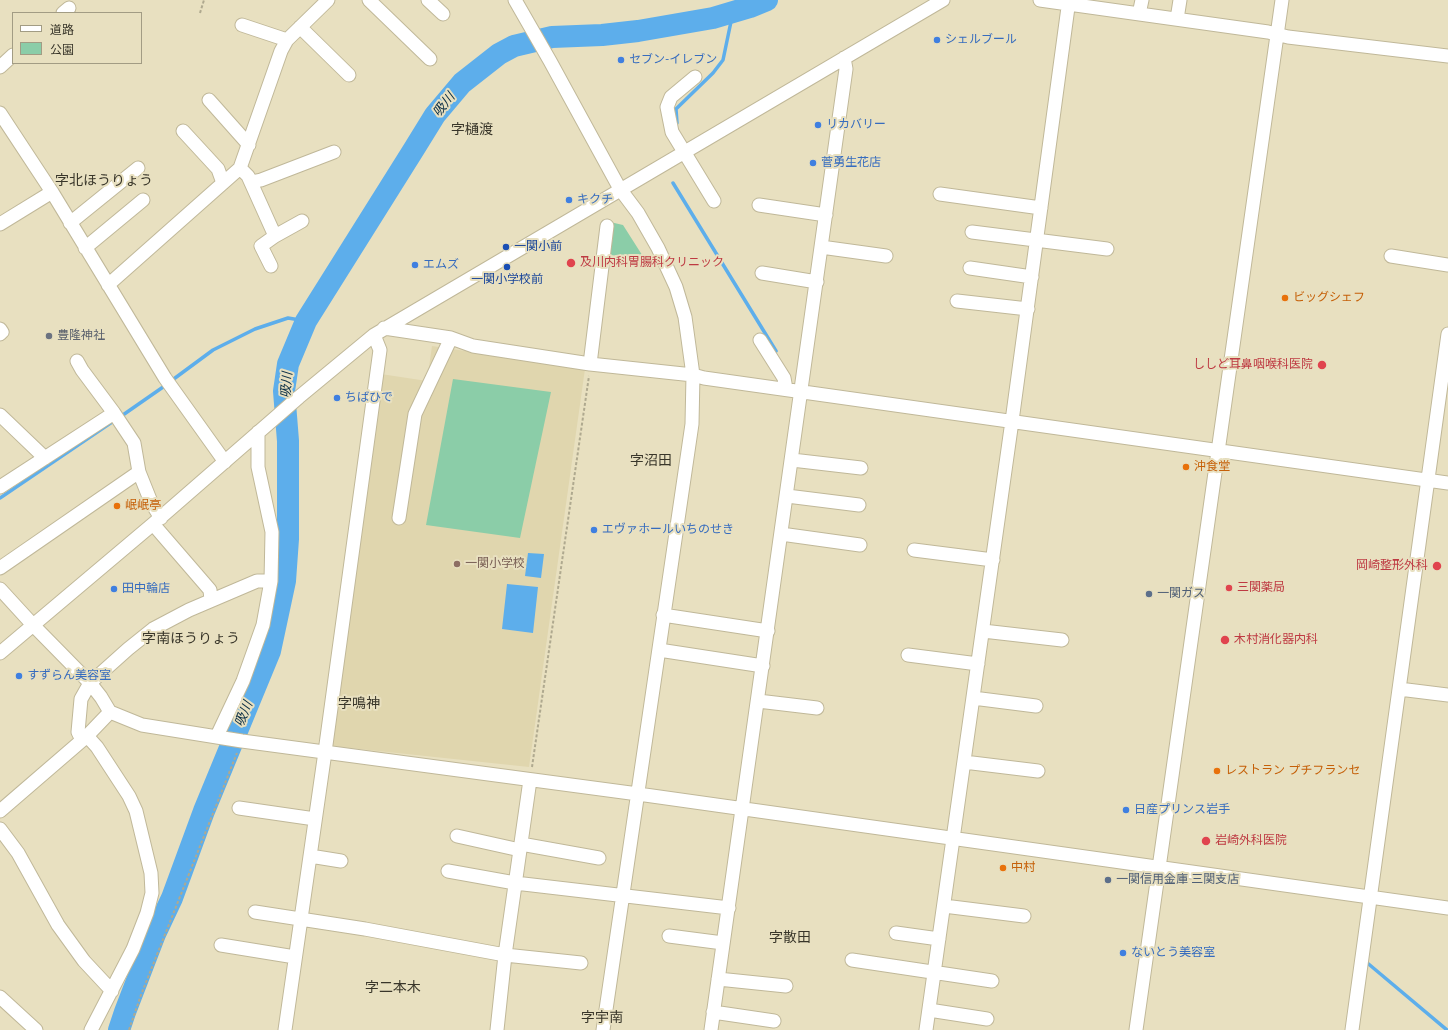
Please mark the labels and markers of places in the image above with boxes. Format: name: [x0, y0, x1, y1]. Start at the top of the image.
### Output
place label: シェルブール: [945, 33, 1017, 47]
marker: シェルブール: [932, 35, 942, 45]
place label: セブン-イレブン: [629, 53, 717, 67]
marker: セブン-イレブン: [616, 55, 626, 65]
place label: リカバリー: [826, 118, 886, 132]
marker: リカバリー: [813, 120, 823, 130]
place label: 菅勇生花店: [821, 156, 881, 170]
marker: 菅勇生花店: [808, 158, 818, 168]
place label: キクチ: [577, 193, 613, 207]
marker: キクチ: [564, 195, 574, 205]
place label: 一関小前: [514, 240, 562, 254]
marker: 一関小前: [501, 242, 511, 252]
place label: 及川内科胃腸科クリニック: [580, 256, 724, 270]
marker: 及川内科胃腸科クリニック: [565, 257, 577, 269]
place label: エムズ: [423, 258, 459, 272]
marker: エムズ: [410, 260, 420, 270]
marker: 一関小学校前: [502, 262, 512, 272]
place label: 一関小学校前: [471, 273, 543, 287]
place label: ビッグシェフ: [1293, 291, 1365, 305]
marker: ビッグシェフ: [1280, 293, 1290, 303]
place label: 豊隆神社: [57, 329, 105, 343]
marker: 豊隆神社: [44, 331, 54, 341]
place label: ししど耳鼻咽喉科医院: [1193, 358, 1313, 372]
marker: ししど耳鼻咽喉科医院: [1316, 359, 1328, 371]
place label: ちばひで: [345, 391, 393, 405]
marker: ちばひで: [332, 393, 342, 403]
place label: 沖食堂: [1194, 460, 1230, 474]
marker: 沖食堂: [1181, 462, 1191, 472]
place label: 岷岷亭: [125, 499, 161, 513]
marker: 岷岷亭: [112, 501, 122, 511]
place label: エヴァホールいちのせき: [602, 523, 734, 537]
marker: エヴァホールいちのせき: [589, 525, 599, 535]
place label: 一関小学校: [465, 557, 525, 571]
marker: 一関小学校: [452, 559, 462, 569]
place label: 岡崎整形外科: [1356, 559, 1428, 573]
marker: 岡崎整形外科: [1431, 560, 1443, 572]
place label: 三関薬局: [1237, 581, 1285, 595]
place label: 田中輪店: [122, 582, 170, 596]
marker: 三関薬局: [1224, 583, 1234, 593]
marker: 田中輪店: [109, 584, 119, 594]
place label: 一関ガス: [1157, 587, 1205, 601]
marker: 一関ガス: [1144, 589, 1154, 599]
place label: 木村消化器内科: [1234, 633, 1318, 647]
marker: 木村消化器内科: [1219, 634, 1231, 646]
place label: すずらん美容室: [27, 669, 111, 683]
marker: すずらん美容室: [14, 671, 24, 681]
place label: レストラン プチフランセ: [1225, 764, 1360, 778]
marker: レストラン プチフランセ: [1212, 766, 1222, 776]
place label: 日産プリンス岩手: [1134, 803, 1230, 817]
marker: 日産プリンス岩手: [1121, 805, 1131, 815]
place label: 岩崎外科医院: [1215, 834, 1287, 848]
marker: 岩崎外科医院: [1200, 835, 1212, 847]
place label: 中村: [1011, 861, 1035, 875]
marker: 中村: [998, 863, 1008, 873]
place label: 一関信用金庫 三関支店: [1116, 873, 1239, 887]
marker: 一関信用金庫 三関支店: [1103, 875, 1113, 885]
place label: ないとう美容室: [1131, 946, 1215, 960]
marker: ないとう美容室: [1118, 948, 1128, 958]

